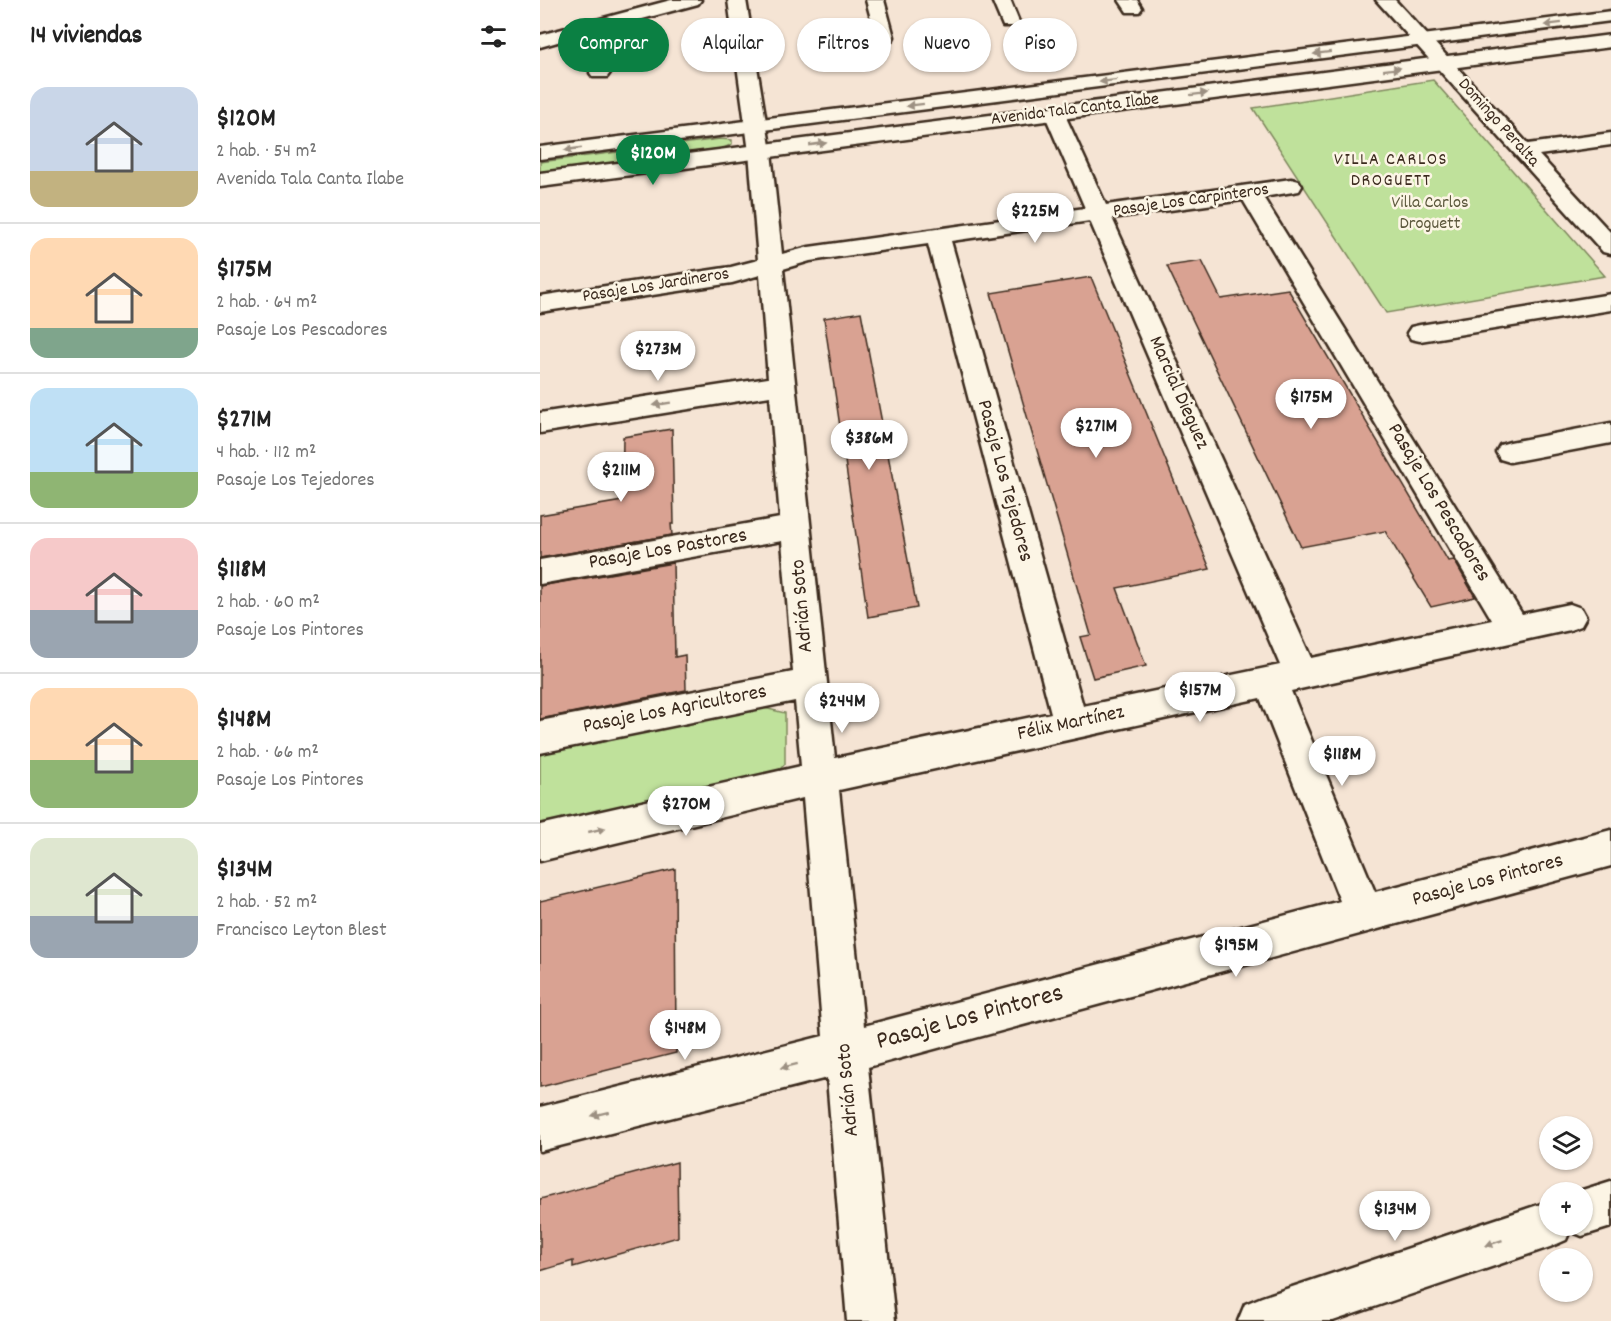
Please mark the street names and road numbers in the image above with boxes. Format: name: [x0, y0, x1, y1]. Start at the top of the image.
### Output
street label: Domingo Peralta: [1451, 73, 1545, 173]
street label: Avenida Tala Canta Ilabe: [989, 87, 1161, 133]
street label: Pasaje Los Carpinteros: [1111, 178, 1271, 224]
street label: Pasaje Los Jardineros: [581, 262, 731, 310]
street label: Marcial Dieguez: [1140, 332, 1216, 455]
street label: Pasaje Los Tejedores: [968, 397, 1040, 565]
street label: Pasaje Los Pescadores: [1379, 418, 1497, 588]
street label: Pasaje Los Pastores: [586, 521, 750, 579]
street label: Adrián Soto: [784, 558, 822, 654]
street label: Pasaje Los Agricultores: [580, 677, 770, 743]
street label: Félix Martínez: [1015, 698, 1127, 750]
street label: Pasaje Los Pintores: [1409, 846, 1567, 916]
street label: Pasaje Los Pintores: [872, 975, 1068, 1061]
street label: Adrián Soto: [830, 1042, 868, 1138]

